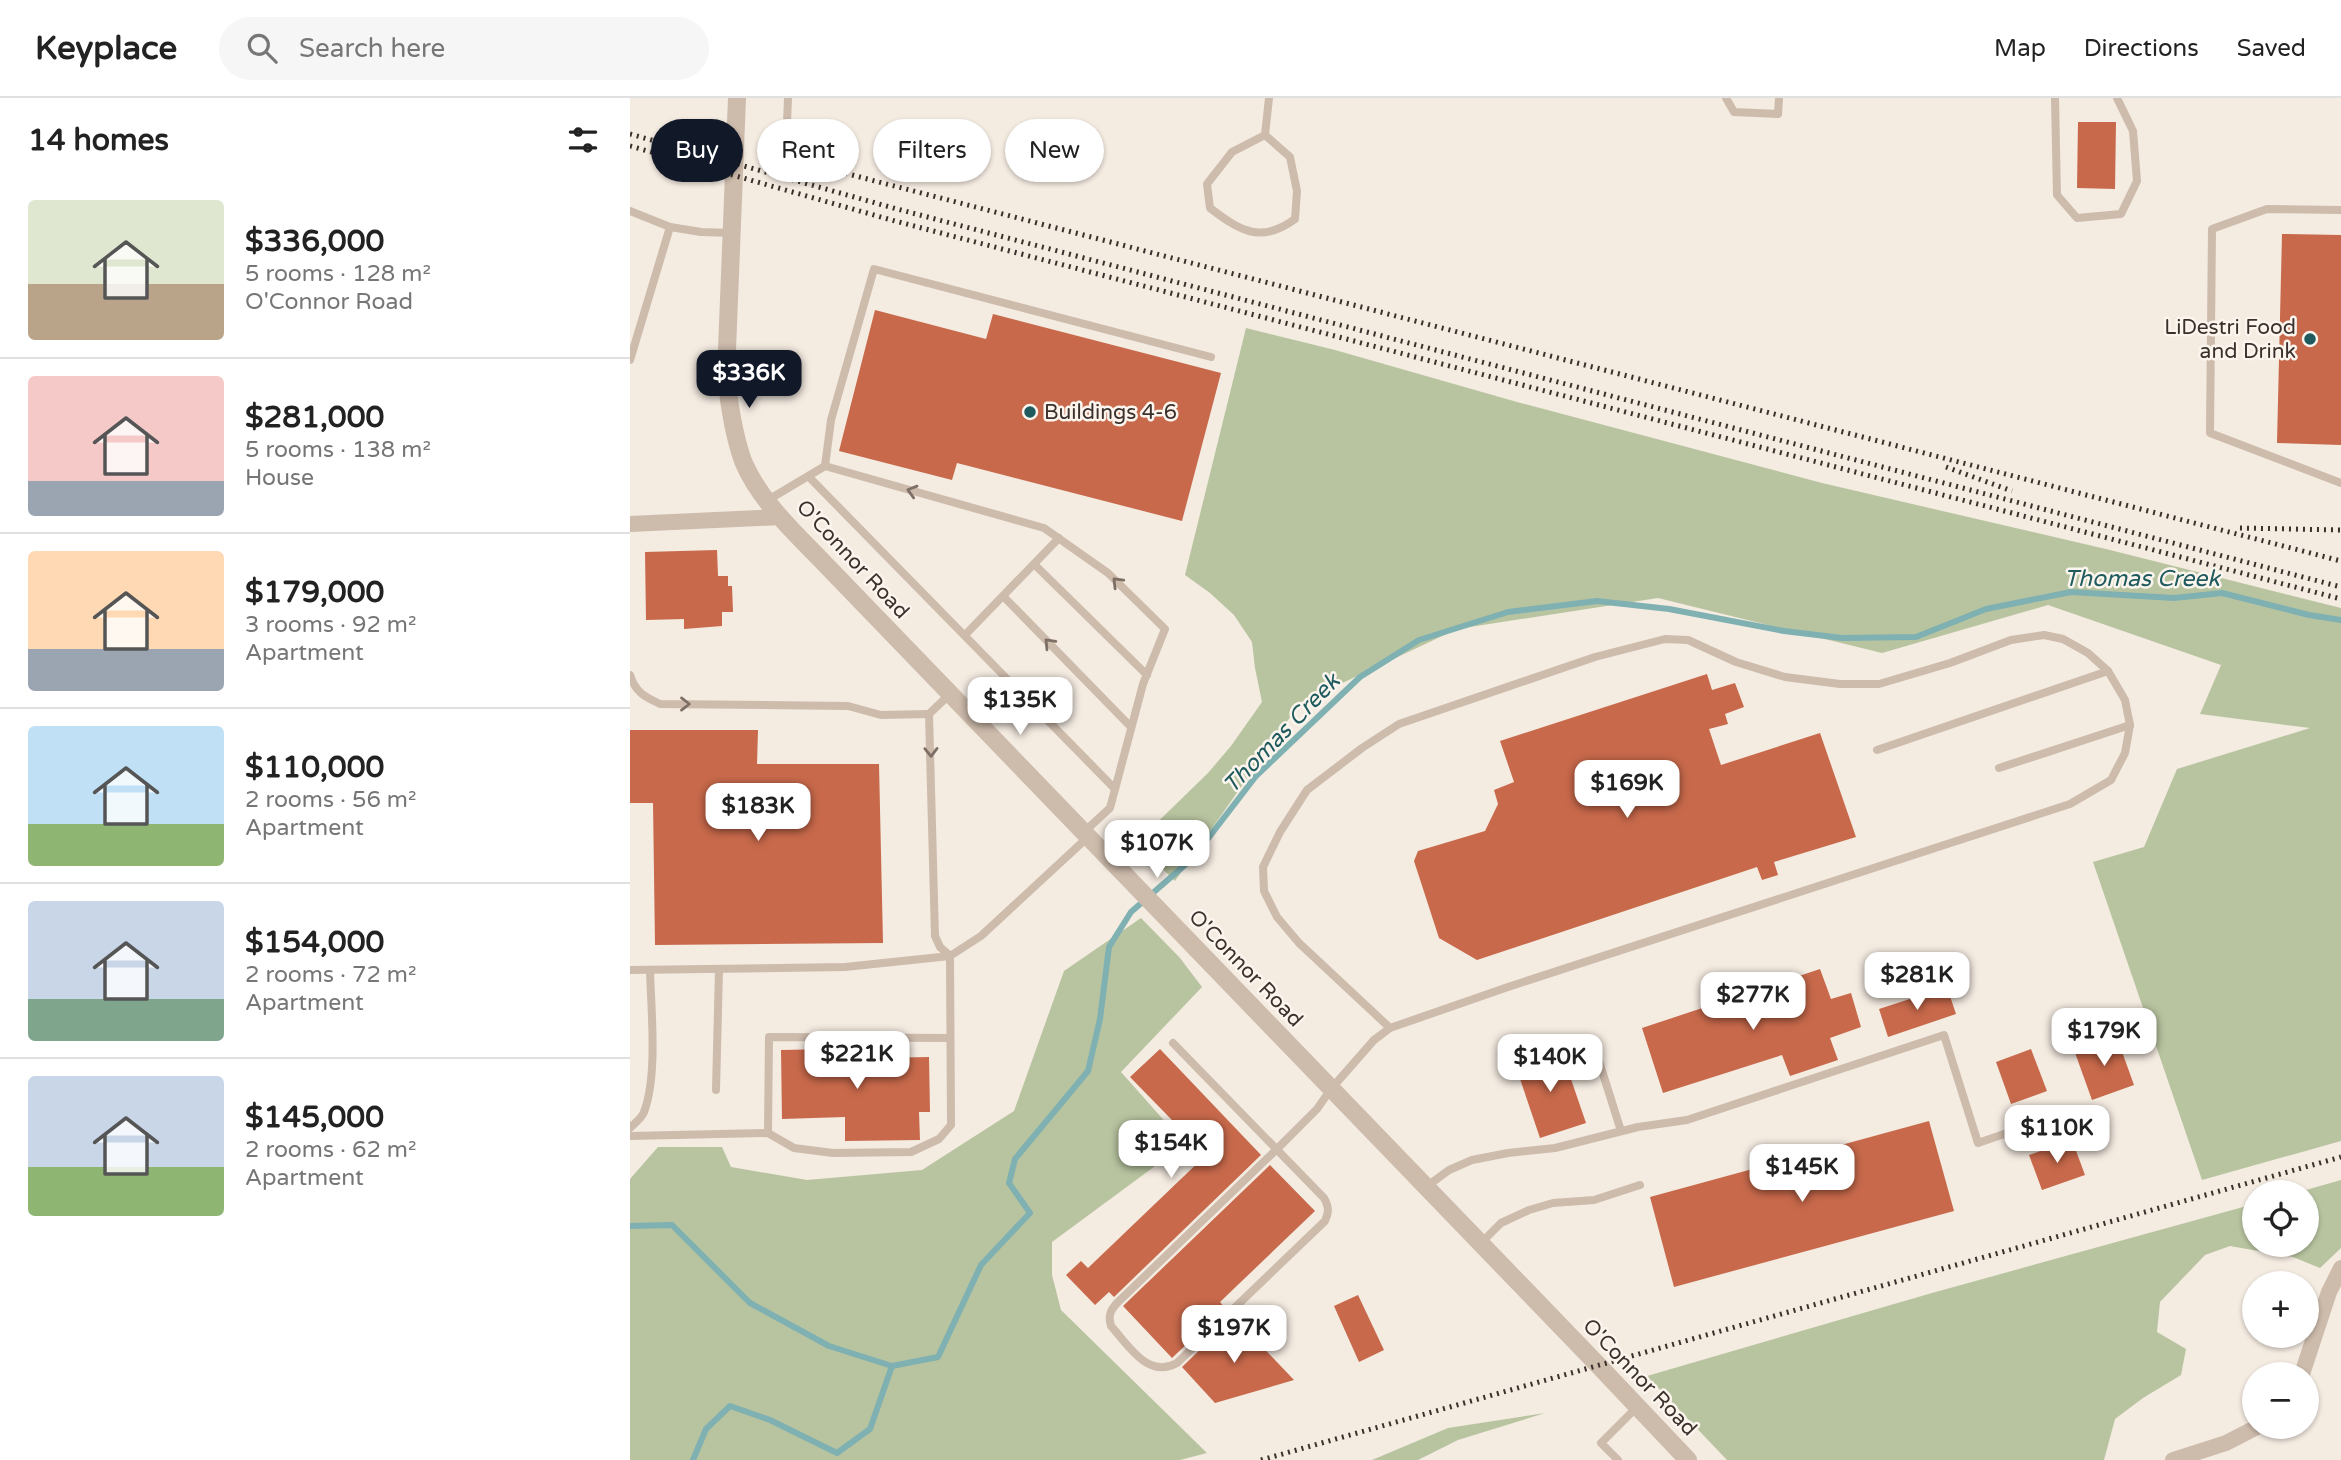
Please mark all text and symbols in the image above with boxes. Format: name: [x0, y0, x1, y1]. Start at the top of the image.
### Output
search box: [219, 17, 709, 80]
text: Keyplace: [35, 29, 177, 68]
icon: search: [243, 29, 281, 67]
text: Search here: [299, 33, 445, 64]
text: Map: [1994, 34, 2046, 63]
text: Directions: [2084, 34, 2199, 63]
text: Saved: [2237, 34, 2306, 63]
chip: Buy: [651, 119, 743, 182]
chip: Rent: [757, 119, 859, 182]
chip: Filters: [873, 119, 991, 182]
chip: New: [1005, 119, 1104, 182]
icon: filters: [564, 121, 602, 159]
text: 14 homes: [28, 122, 169, 159]
text: $336,000: [245, 223, 384, 260]
icon: home: [84, 228, 168, 312]
text: 5 rooms · 128 m²: [245, 260, 431, 288]
text: O'Connor Road: [245, 288, 413, 316]
place label: LiDestri Food and Drink: [2164, 315, 2296, 364]
marker: LiDestri Food and Drink: [2302, 331, 2318, 347]
pin: $336K: [700, 350, 798, 410]
text: $336K: [713, 359, 785, 387]
text: $281,000: [245, 399, 384, 436]
place label: Buildings 4-6: [1044, 400, 1177, 425]
icon: home: [84, 404, 168, 488]
marker: Buildings 4-6: [1022, 404, 1038, 420]
text: 5 rooms · 138 m²: [245, 436, 431, 464]
text: House: [245, 464, 314, 492]
one-way arrow: [906, 485, 918, 499]
street label: O'Connor Road: [791, 495, 914, 624]
water label: Thomas Creek: [2064, 565, 2221, 593]
text: $179,000: [245, 574, 384, 611]
one-way arrow: [1112, 577, 1125, 590]
icon: home: [84, 579, 168, 663]
text: 3 rooms · 92 m²: [245, 611, 416, 639]
text: Apartment: [245, 639, 364, 667]
one-way arrow: [1045, 639, 1058, 652]
water label: Thomas Creek: [1218, 667, 1347, 799]
pin: $135K: [971, 678, 1069, 737]
text: $135K: [984, 686, 1056, 714]
one-way arrow: [680, 696, 690, 712]
one-way arrow: [923, 747, 939, 758]
text: $110,000: [245, 749, 384, 786]
icon: home: [84, 754, 168, 838]
pin: $169K: [1578, 760, 1676, 820]
text: $169K: [1591, 769, 1663, 797]
pin: $183K: [709, 784, 807, 843]
text: 2 rooms · 56 m²: [245, 786, 416, 814]
text: $183K: [722, 792, 794, 820]
text: Apartment: [245, 814, 364, 842]
pin: $107K: [1108, 820, 1206, 880]
text: $107K: [1121, 829, 1193, 857]
street label: O'Connor Road: [1183, 904, 1308, 1032]
text: $154,000: [245, 924, 384, 961]
icon: home: [84, 929, 168, 1013]
pin: $281K: [1868, 953, 1966, 1012]
text: 2 rooms · 72 m²: [245, 961, 416, 989]
text: $281K: [1881, 961, 1953, 989]
pin: $277K: [1704, 972, 1802, 1032]
text: $277K: [1717, 981, 1789, 1009]
text: Apartment: [245, 989, 364, 1017]
pin: $179K: [2055, 1009, 2153, 1068]
text: $179K: [2068, 1017, 2140, 1045]
pin: $221K: [808, 1032, 906, 1091]
pin: $140K: [1501, 1034, 1599, 1094]
text: $221K: [821, 1040, 893, 1068]
text: $140K: [1514, 1043, 1586, 1071]
text: $145,000: [245, 1099, 384, 1136]
icon: home: [84, 1104, 168, 1188]
pin: $110K: [2008, 1105, 2106, 1165]
text: $110K: [2021, 1114, 2093, 1142]
pin: $154K: [1122, 1121, 1220, 1180]
text: $154K: [1135, 1129, 1207, 1157]
text: 2 rooms · 62 m²: [245, 1136, 416, 1164]
pin: $145K: [1753, 1144, 1851, 1204]
text: $145K: [1766, 1153, 1838, 1181]
text: Apartment: [245, 1164, 364, 1192]
map controls: [2242, 1180, 2319, 1439]
button: locate: [2242, 1180, 2319, 1257]
button: +: [2242, 1271, 2319, 1348]
pin: $197K: [1185, 1306, 1283, 1365]
street label: O'Connor Road: [1577, 1313, 1702, 1441]
text: $197K: [1198, 1314, 1270, 1342]
button: −: [2242, 1362, 2319, 1439]

